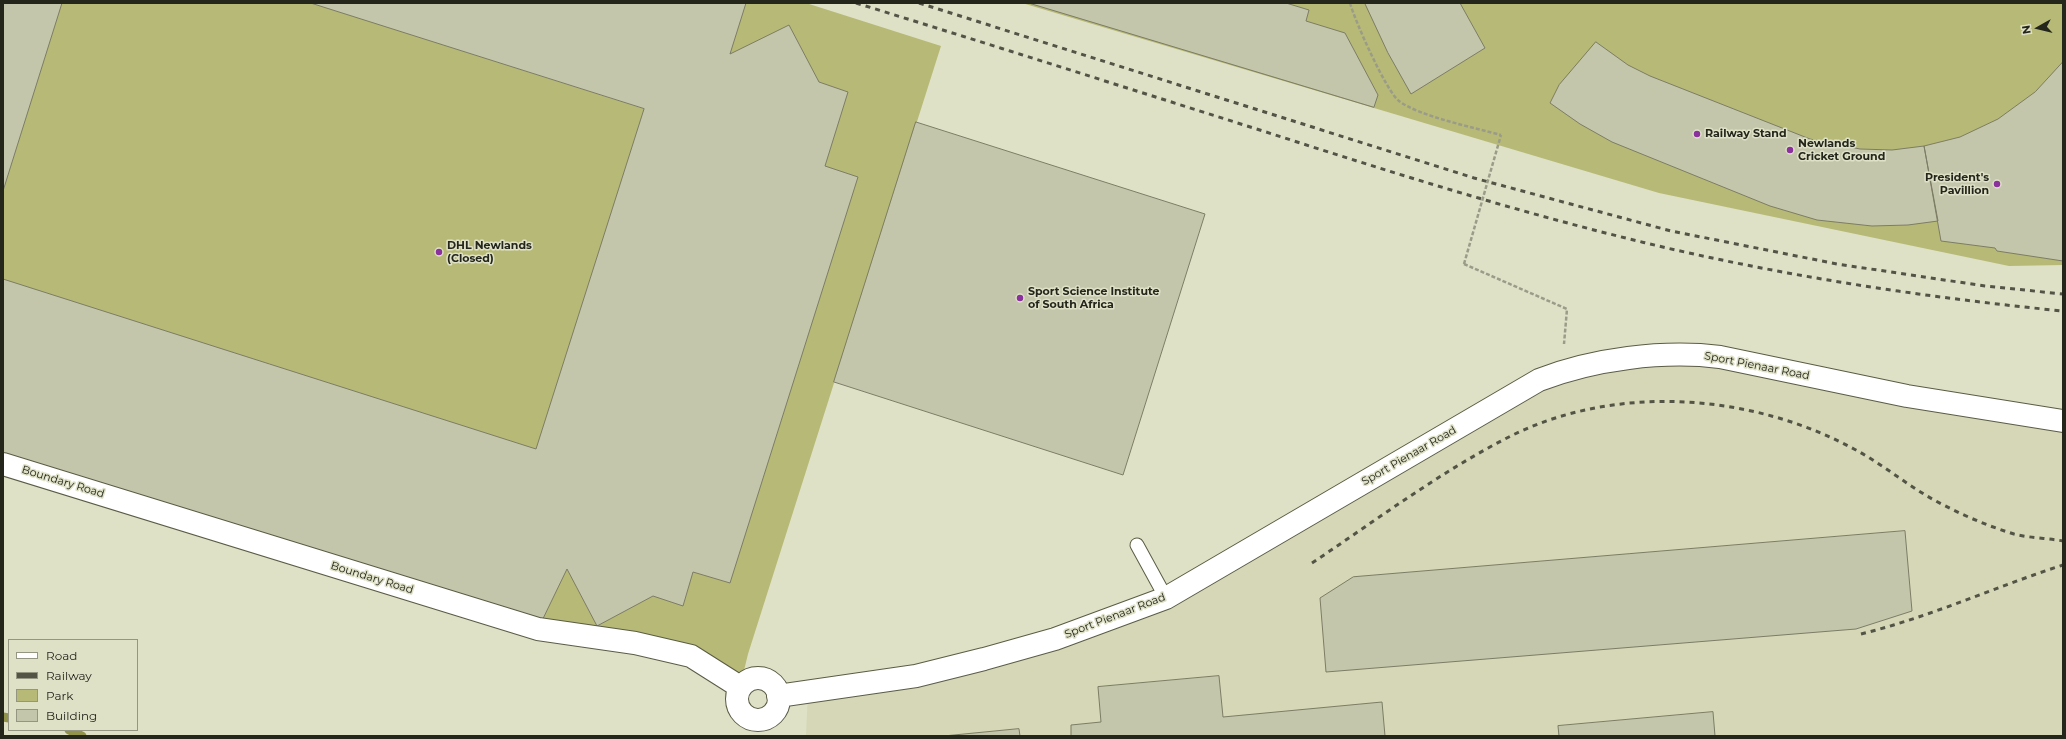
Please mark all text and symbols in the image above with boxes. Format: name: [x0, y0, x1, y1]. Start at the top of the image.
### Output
north arrow: [2018, 8, 2058, 48]
text: N: [2019, 24, 2034, 35]
place label: Railway Stand: [1705, 127, 1787, 141]
marker: Railway Stand: [1692, 129, 1702, 139]
place label: Newlands Cricket Ground: [1798, 137, 1885, 163]
marker: Newlands Cricket Ground: [1785, 145, 1795, 155]
place label: President's Pavillion: [1925, 171, 1989, 197]
marker: President's Pavillion: [1992, 179, 2002, 189]
place label: DHL Newlands (Closed): [447, 239, 532, 265]
marker: DHL Newlands (Closed): [434, 247, 444, 257]
place label: Sport Science Institute of South Africa: [1028, 285, 1160, 311]
marker: Sport Science Institute of South Africa: [1015, 293, 1025, 303]
street label: Sport Pienaar Road: [1703, 349, 1811, 383]
street label: Sport Pienaar Road: [1359, 424, 1459, 488]
street label: Boundary Road: [20, 463, 106, 501]
street label: Boundary Road: [329, 559, 415, 597]
street label: Sport Pienaar Road: [1063, 591, 1167, 641]
legend: [8, 639, 138, 731]
text: Road: [46, 648, 77, 663]
text: Railway: [46, 668, 92, 683]
text: Park: [46, 688, 73, 703]
text: Building: [46, 708, 97, 723]

